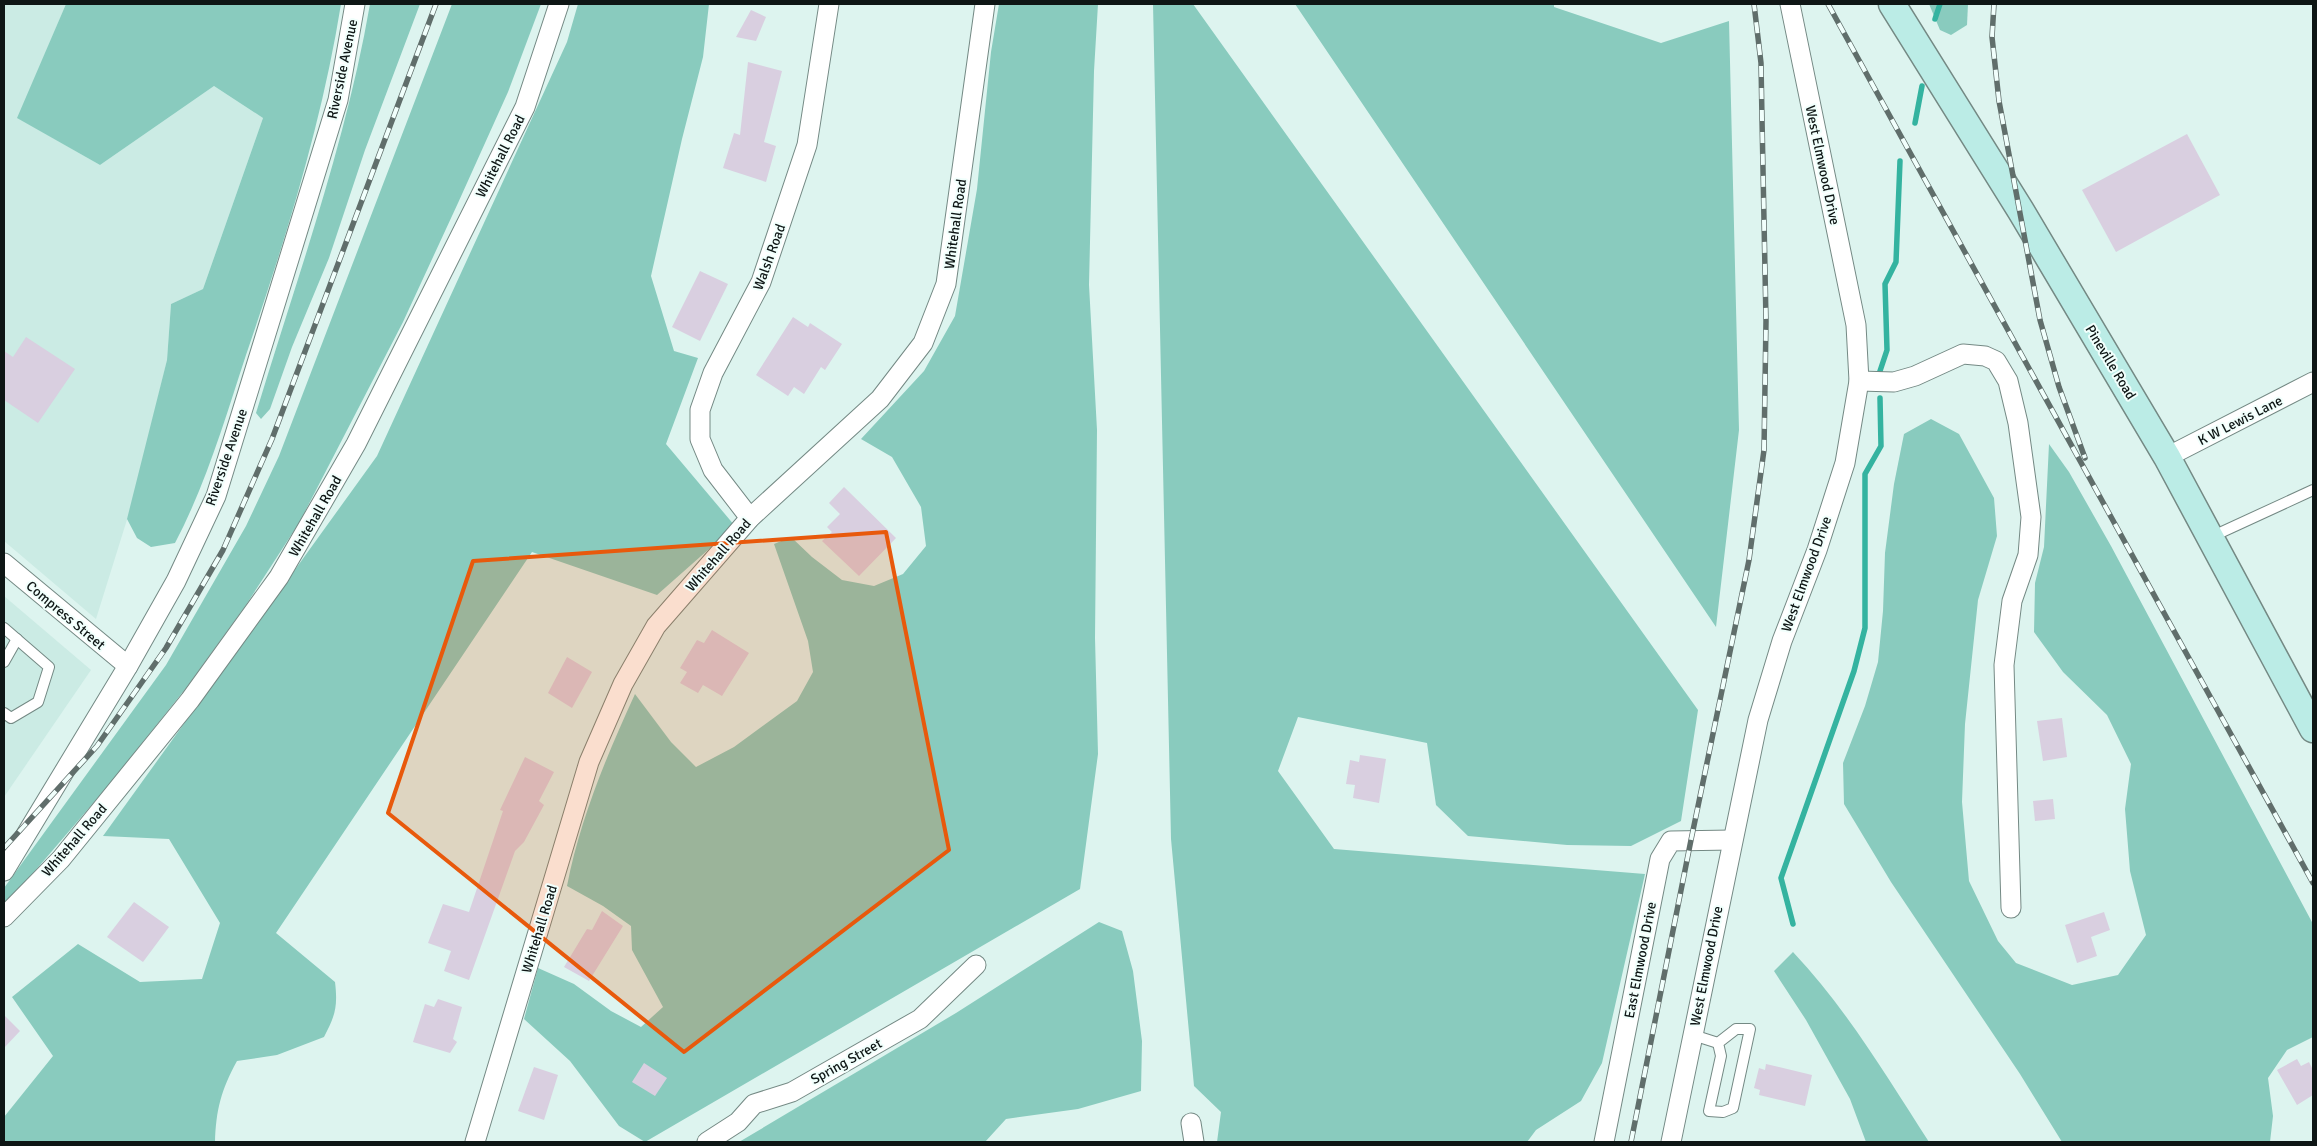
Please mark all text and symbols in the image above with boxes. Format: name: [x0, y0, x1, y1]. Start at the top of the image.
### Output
street label: Riverside Avenue: [324, 18, 361, 121]
street label: West Elmwood Drive: [1802, 104, 1843, 226]
street label: Whitehall Road: [472, 112, 529, 201]
street label: Whitehall Road: [941, 178, 970, 270]
street label: Walsh Road: [750, 222, 789, 293]
street label: Pineville Road: [2082, 322, 2140, 403]
street label: K W Lewis Lane: [2195, 392, 2285, 449]
street label: Riverside Avenue: [202, 406, 251, 508]
street label: Whitehall Road: [285, 473, 346, 560]
street label: West Elmwood Drive: [1778, 514, 1835, 634]
street label: Whitehall Road: [682, 515, 755, 595]
street label: Compress Street: [23, 577, 109, 653]
street label: Whitehall Road: [38, 800, 111, 880]
street label: Whitehall Road: [518, 883, 561, 975]
street label: East Elmwood Drive: [1621, 900, 1660, 1020]
street label: West Elmwood Drive: [1687, 905, 1726, 1027]
street label: Spring Street: [808, 1035, 885, 1088]

